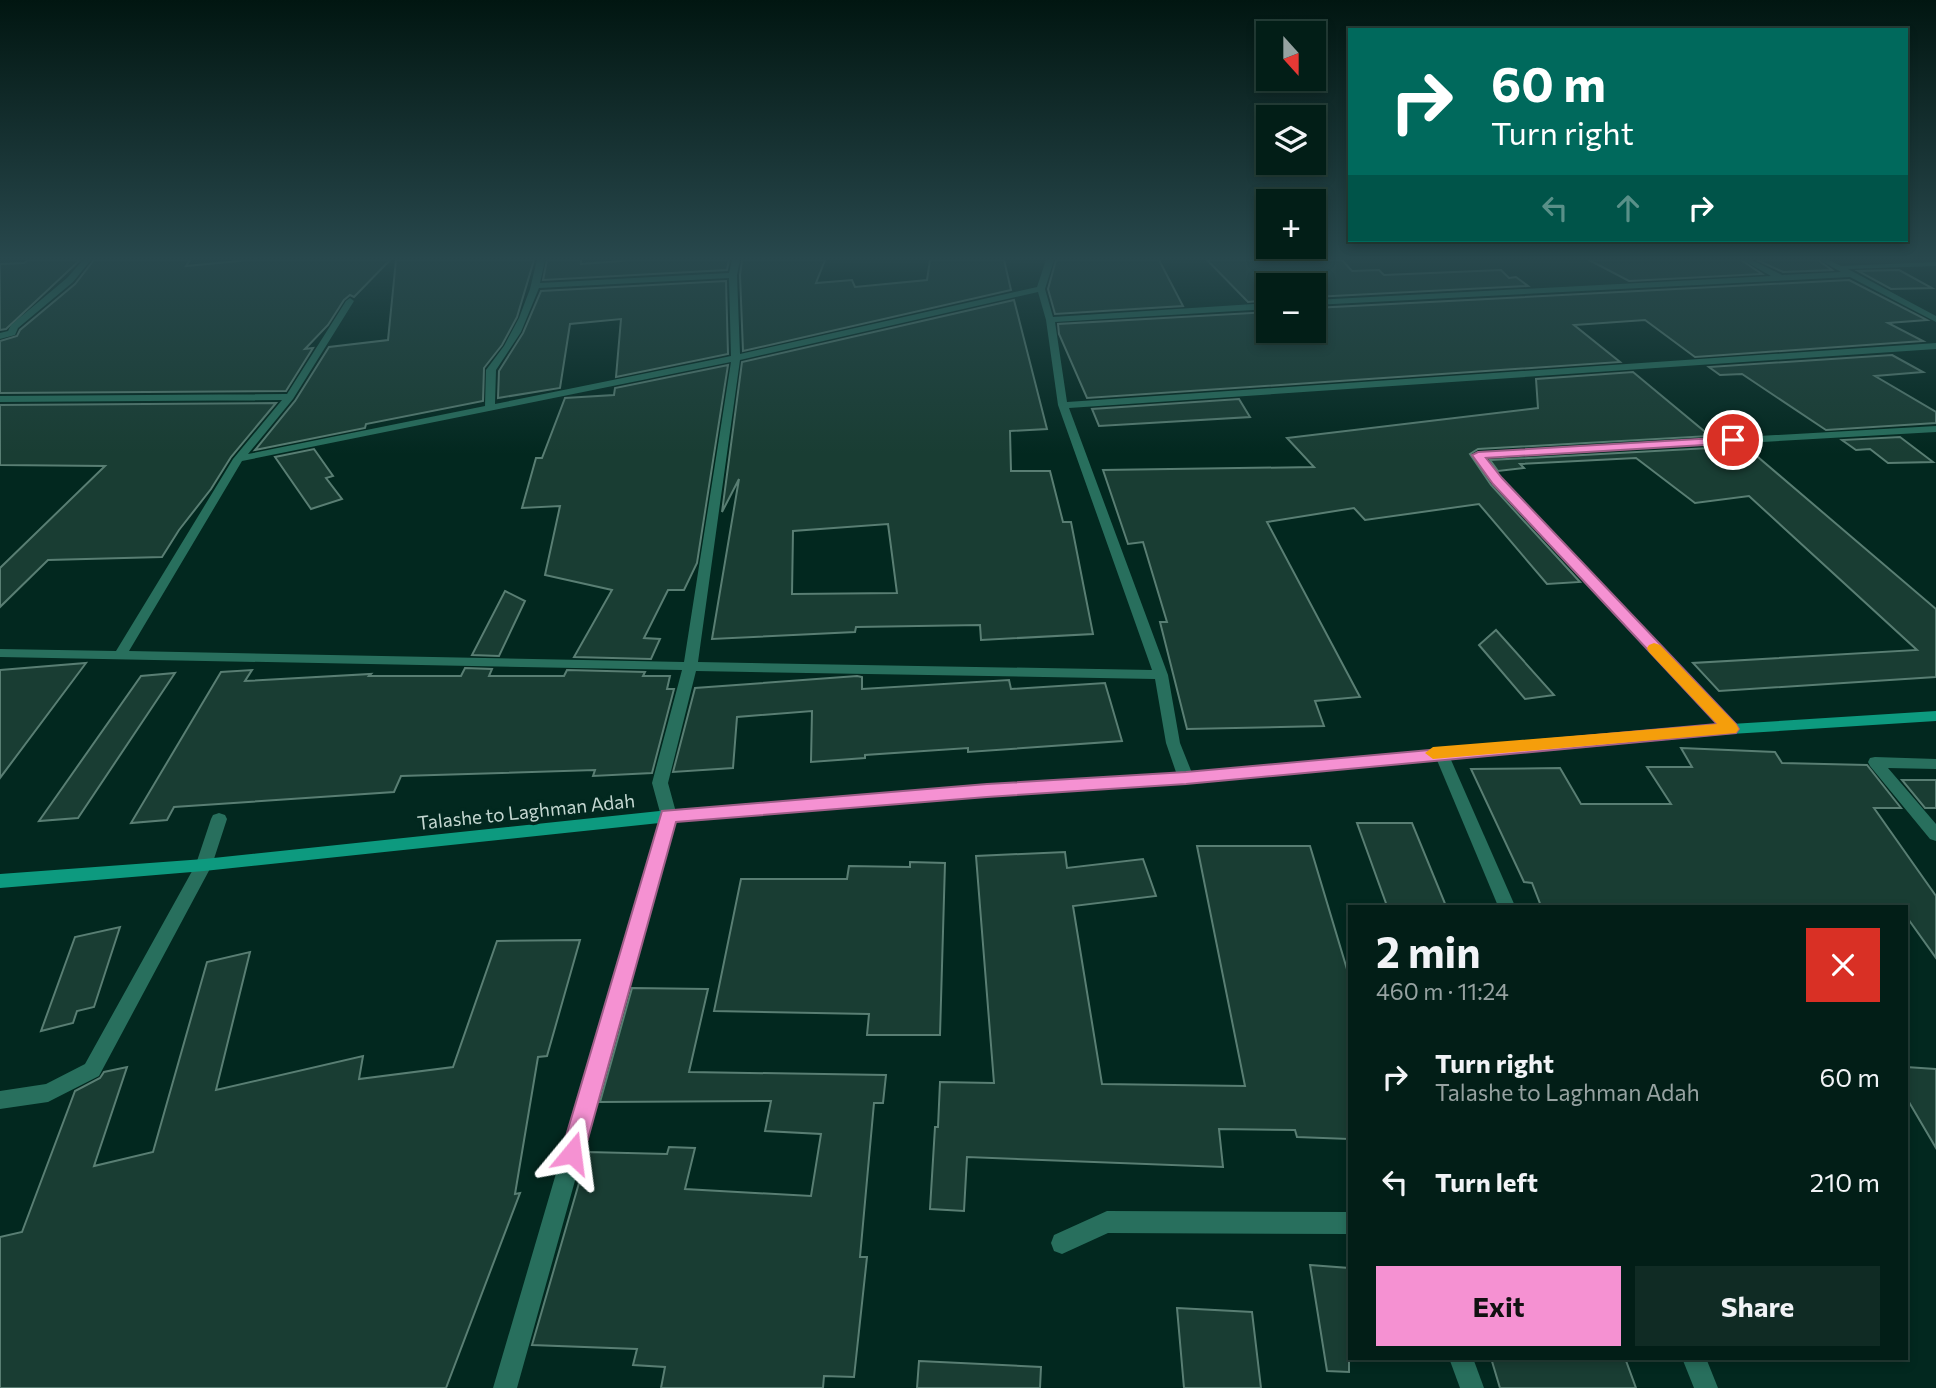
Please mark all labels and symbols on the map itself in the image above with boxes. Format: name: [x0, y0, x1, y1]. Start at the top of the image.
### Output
north arrow: [1256, 21, 1326, 91]
pin: [1703, 410, 1763, 470]
street label: Talashe to Laghman Adah: [416, 788, 636, 834]
position arrow: [535, 1116, 609, 1190]

